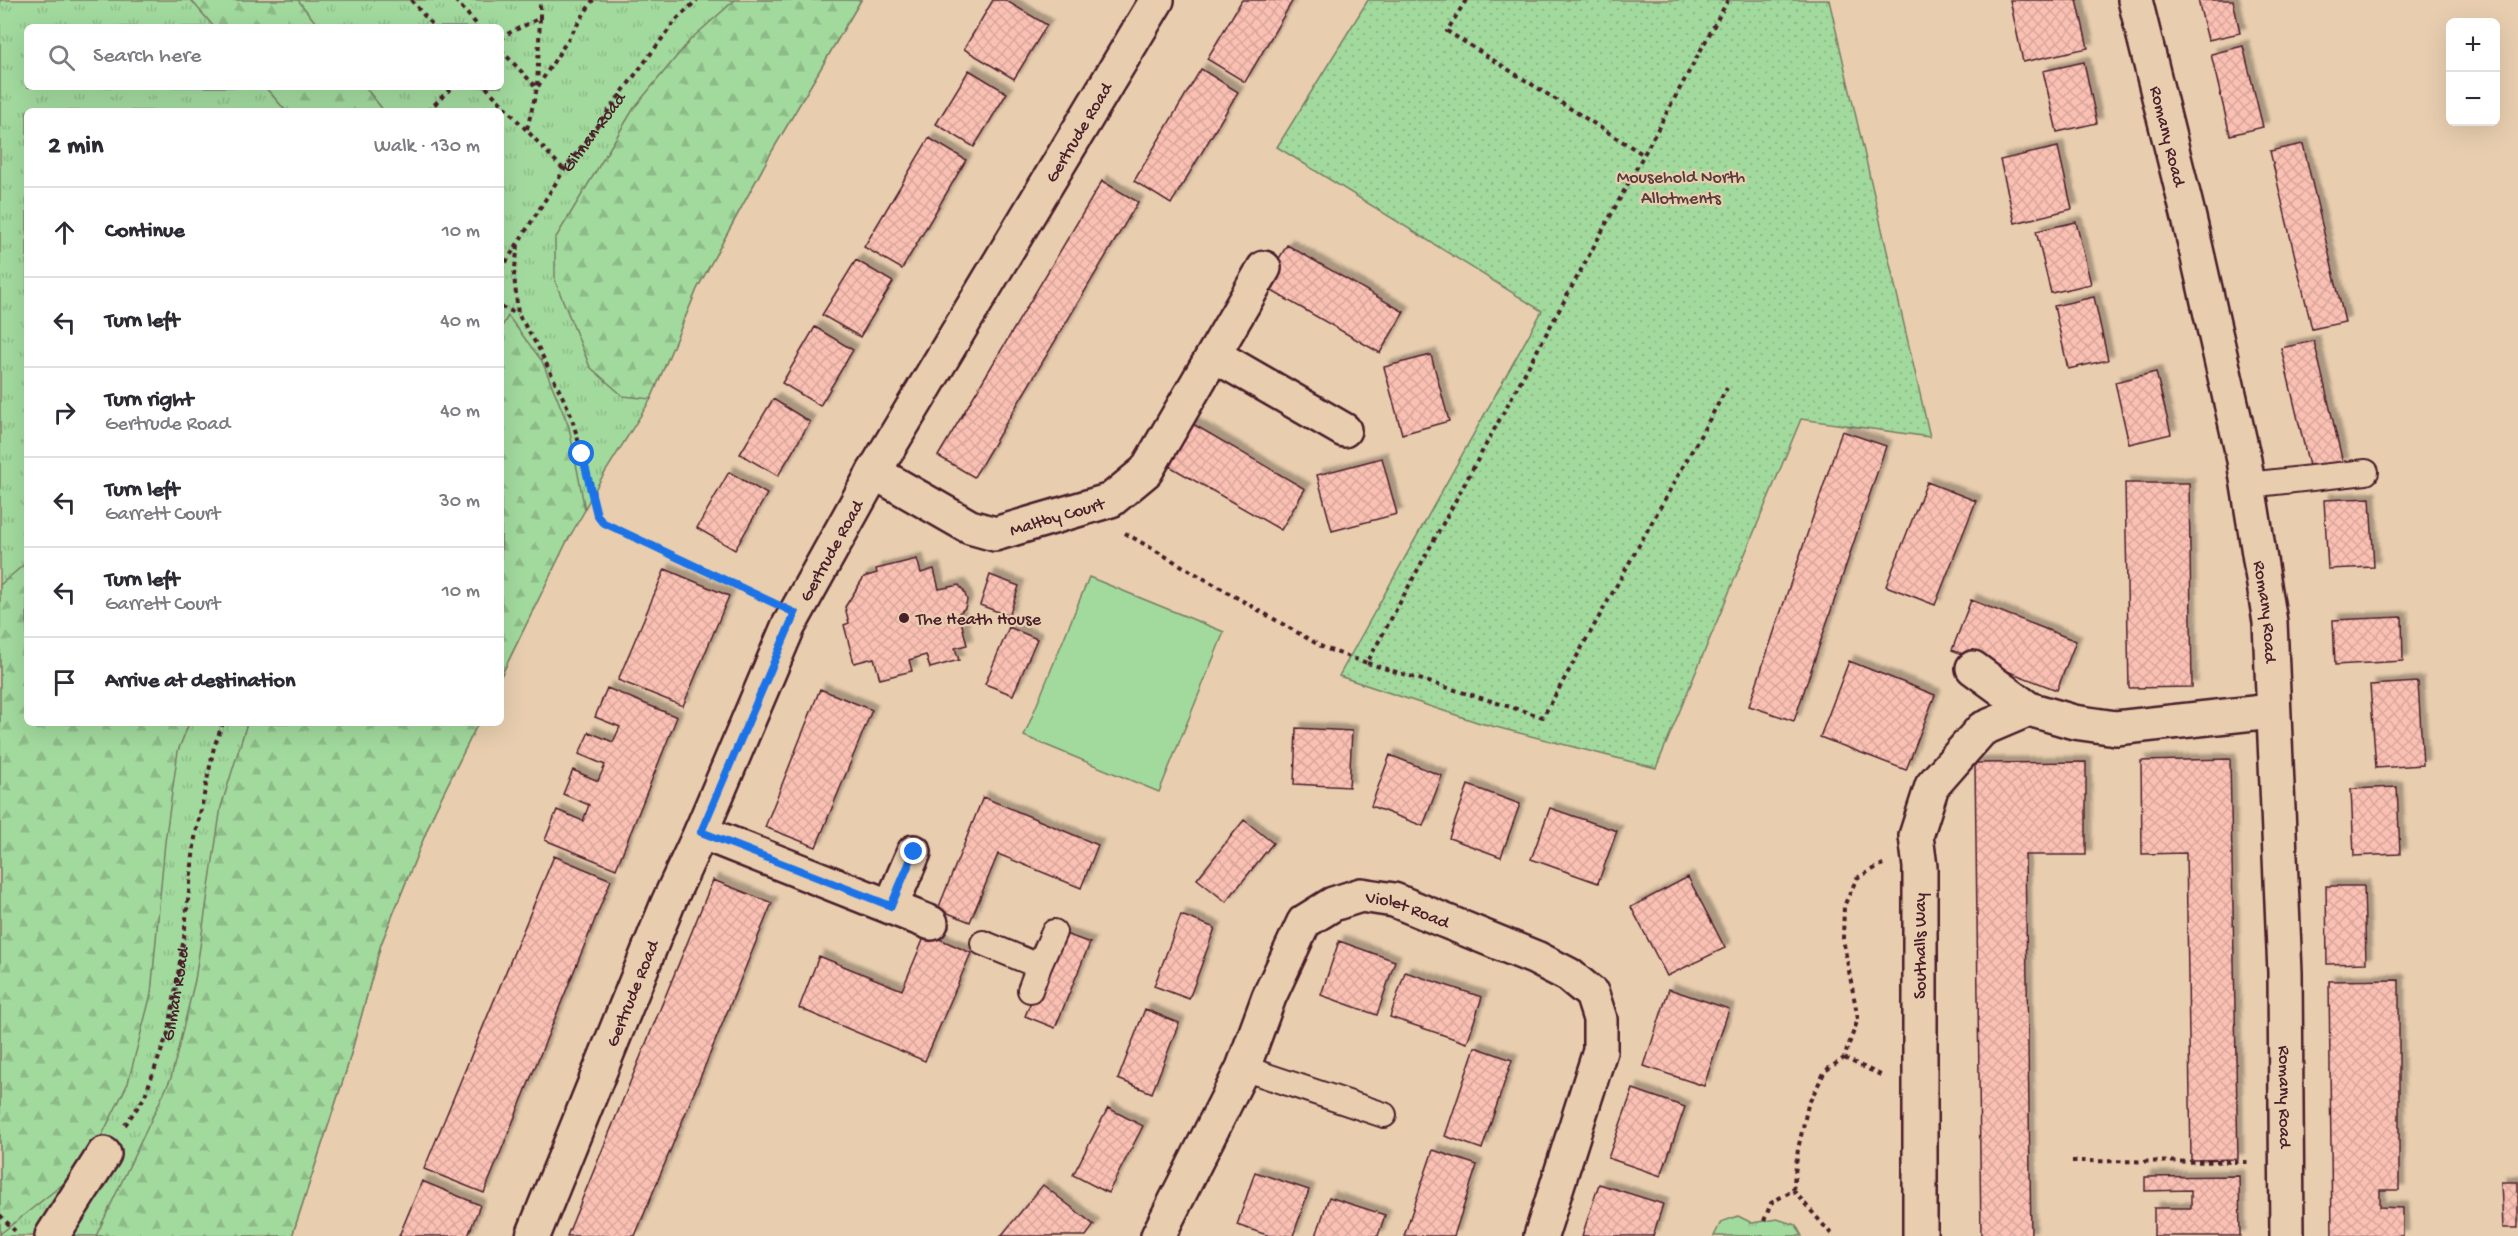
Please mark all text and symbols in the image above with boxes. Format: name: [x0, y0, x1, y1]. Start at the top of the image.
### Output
map controls: [2446, 18, 2500, 126]
button: +: [2446, 18, 2500, 72]
search box: [24, 24, 504, 90]
icon: search: [45, 41, 78, 74]
text: Search here: [93, 44, 201, 70]
button: −: [2446, 72, 2500, 126]
street label: Gertrude Road: [1042, 78, 1119, 187]
street label: Romany Road: [2144, 84, 2189, 190]
street label: Gilman Road: [558, 88, 632, 177]
text: 2 min: [48, 132, 103, 163]
text: Walk · 130 m: [374, 136, 480, 159]
park label: Mousehold North Allotments: [1617, 168, 1746, 210]
icon: ahead: [48, 216, 81, 249]
text: Continue: [105, 219, 185, 245]
text: 10 m: [442, 221, 480, 244]
icon: left: [48, 306, 81, 339]
text: Turn left: [105, 309, 179, 335]
text: 40 m: [440, 311, 480, 334]
text: Turn right: [105, 388, 193, 414]
icon: right: [48, 396, 81, 429]
text: 40 m: [440, 401, 480, 424]
text: Gertrude Road: [105, 414, 230, 437]
route start: [568, 440, 594, 466]
text: Turn left: [105, 478, 179, 504]
icon: left: [48, 486, 81, 519]
text: 30 m: [439, 491, 480, 514]
street label: Maltby Court: [1008, 494, 1109, 542]
street label: Gertrude Road: [796, 496, 870, 606]
text: Garrett Court: [105, 504, 220, 527]
street label: Romany Road: [2247, 559, 2280, 664]
text: Turn left: [105, 568, 179, 594]
icon: left: [48, 576, 81, 609]
text: 10 m: [442, 581, 480, 604]
text: Garrett Court: [105, 594, 220, 617]
place label: The Heath House: [915, 610, 1042, 631]
marker: The Heath House: [897, 611, 911, 625]
icon: arrive: [48, 666, 81, 699]
text: Arrive at destination: [105, 669, 295, 695]
route end: [900, 838, 926, 864]
street label: Violet Road: [1363, 888, 1453, 935]
street label: Southalls Way: [1911, 893, 1932, 999]
street label: Gertrude Road: [603, 937, 665, 1050]
street label: Gilman Road: [158, 945, 195, 1044]
street label: Romany Road: [2273, 1045, 2294, 1150]

